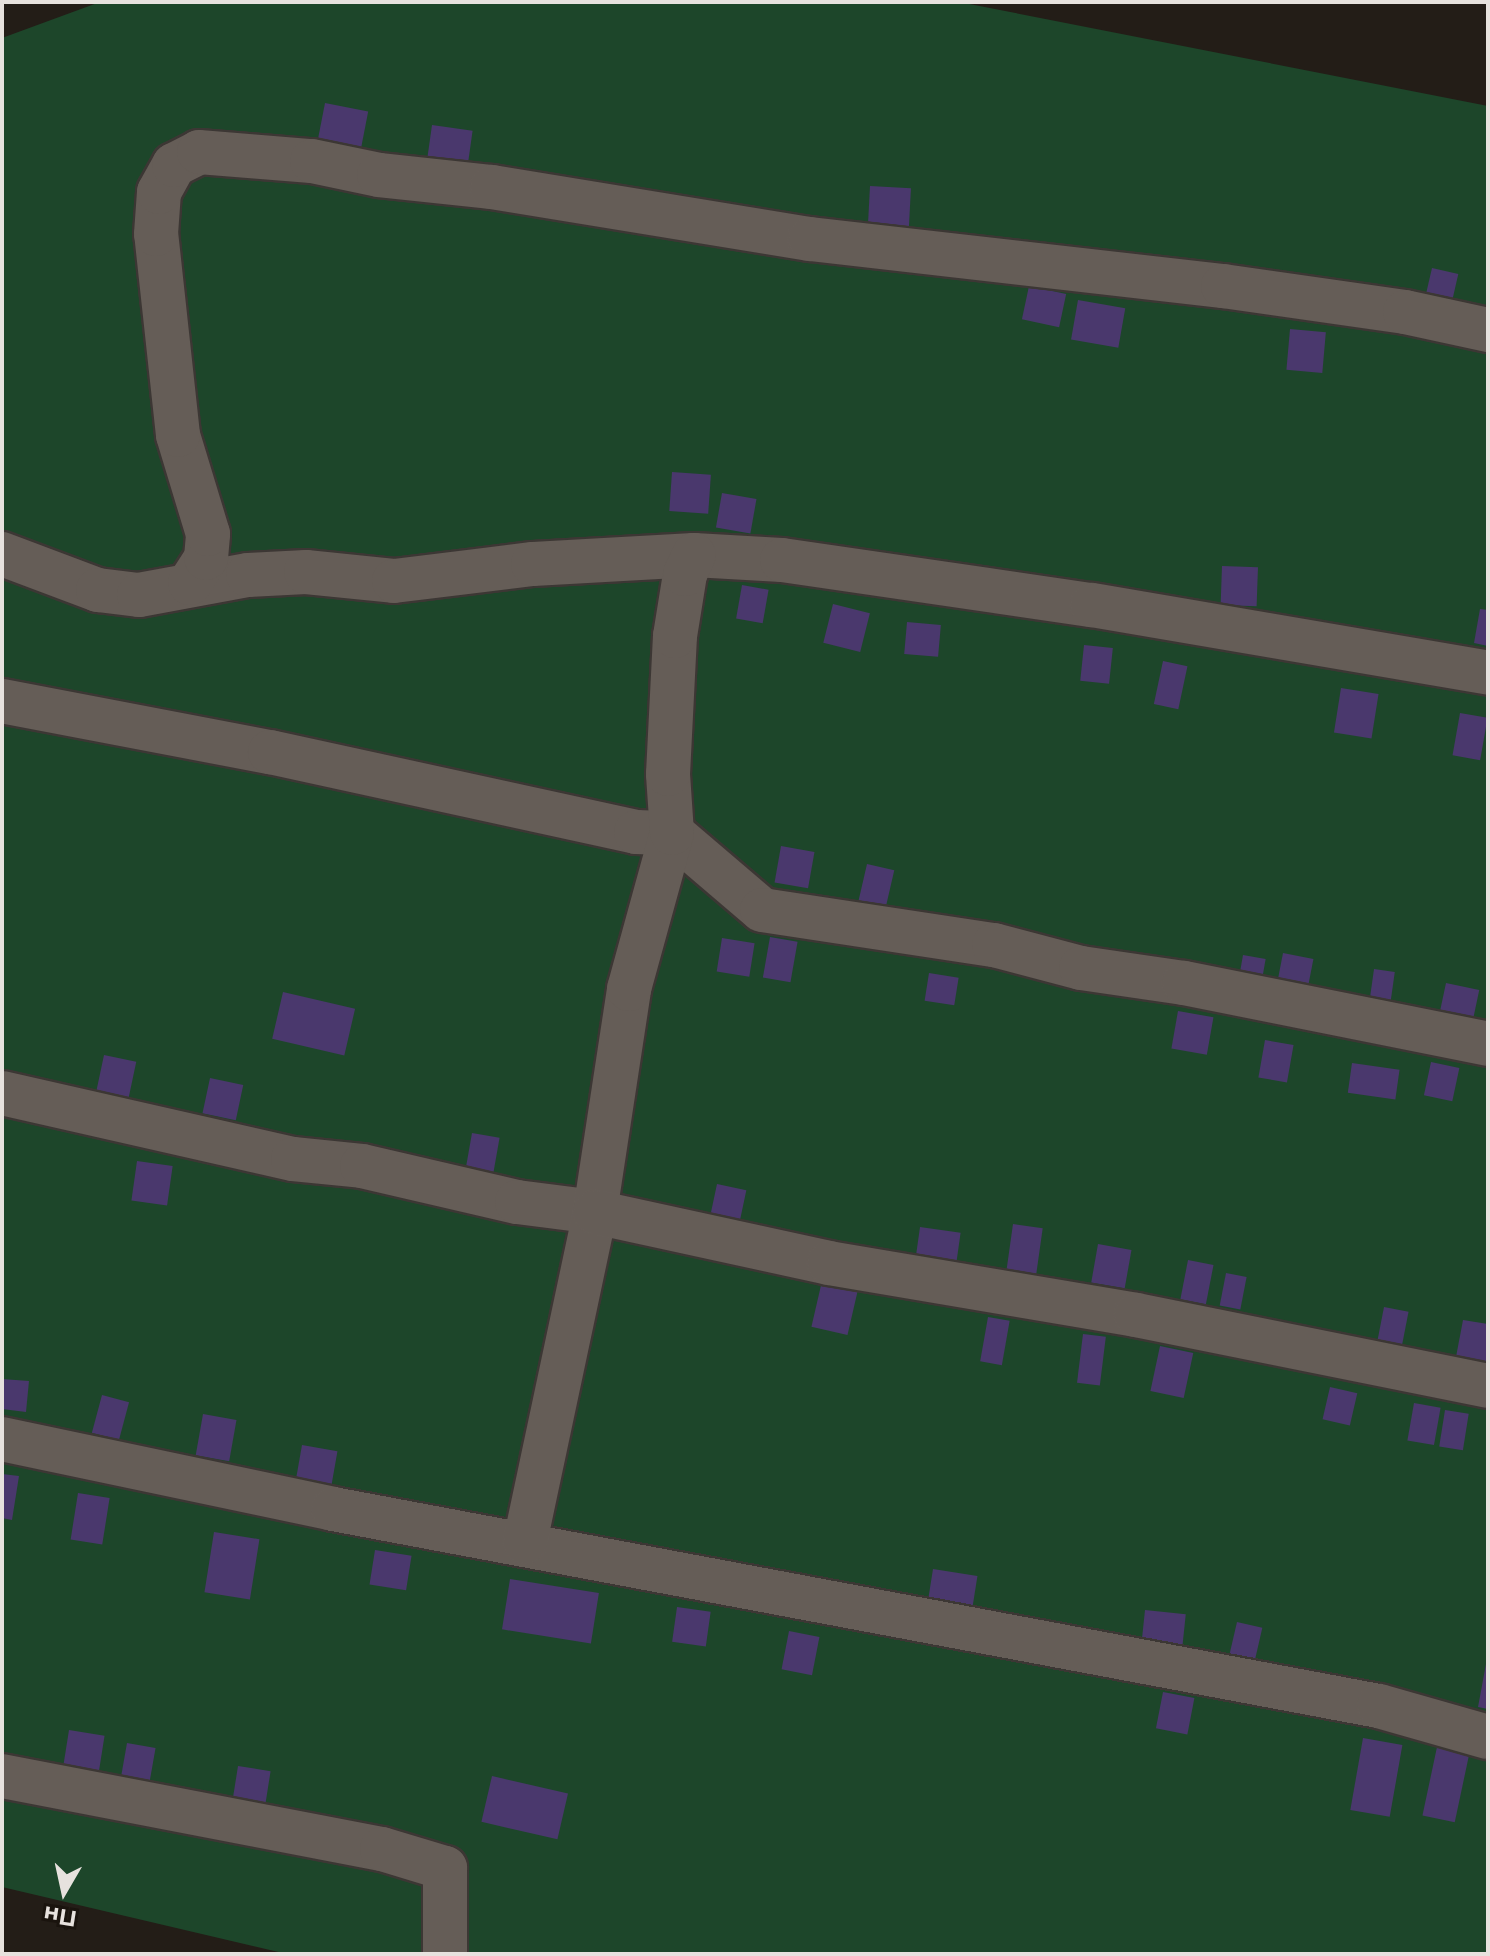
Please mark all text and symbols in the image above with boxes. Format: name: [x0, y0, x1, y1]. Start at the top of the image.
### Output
north arrow: [24, 1852, 104, 1932]
text: Пн: [42, 1900, 79, 1932]

